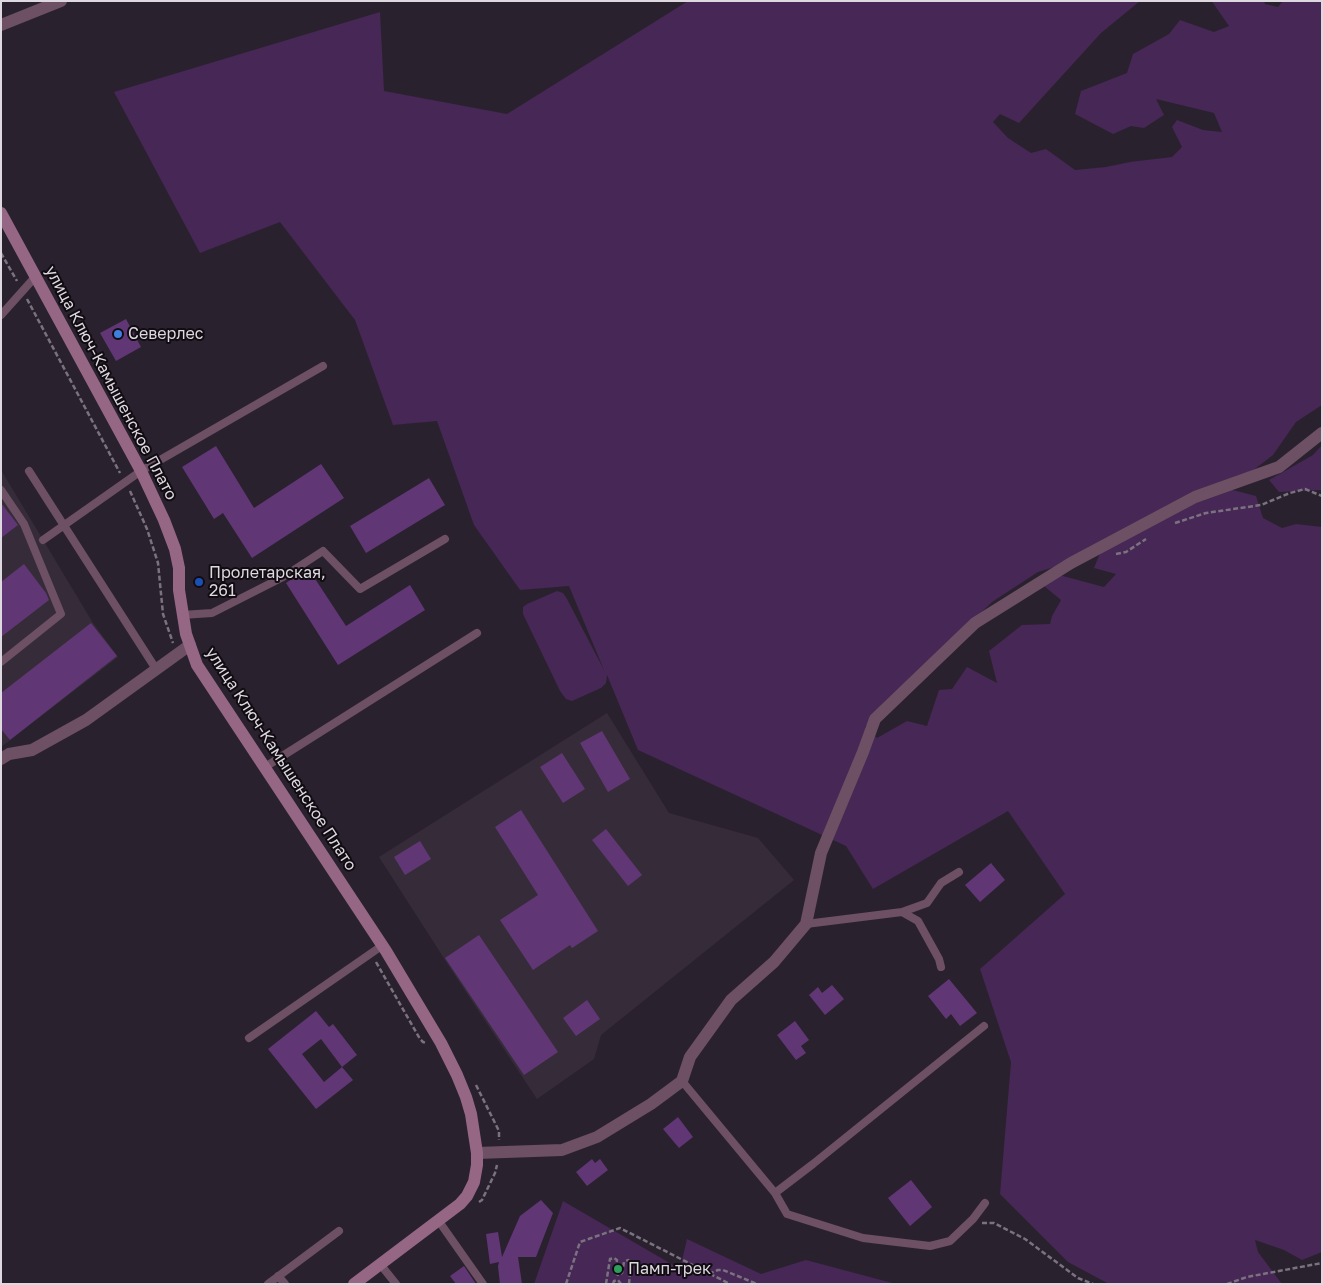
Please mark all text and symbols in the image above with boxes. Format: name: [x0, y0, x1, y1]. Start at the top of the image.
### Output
street label: улица Ключ-Камышенское Плато: [41, 263, 181, 503]
place label: Северлес: [128, 324, 204, 344]
marker: Северлес: [112, 328, 124, 340]
place label: Пролетарская, 261: [209, 563, 326, 601]
marker: Пролетарская, 261: [193, 576, 205, 588]
street label: улица Ключ-Камышенское Плато: [201, 644, 361, 874]
place label: Памп-трек: [628, 1259, 711, 1279]
marker: Памп-трек: [612, 1263, 624, 1275]

